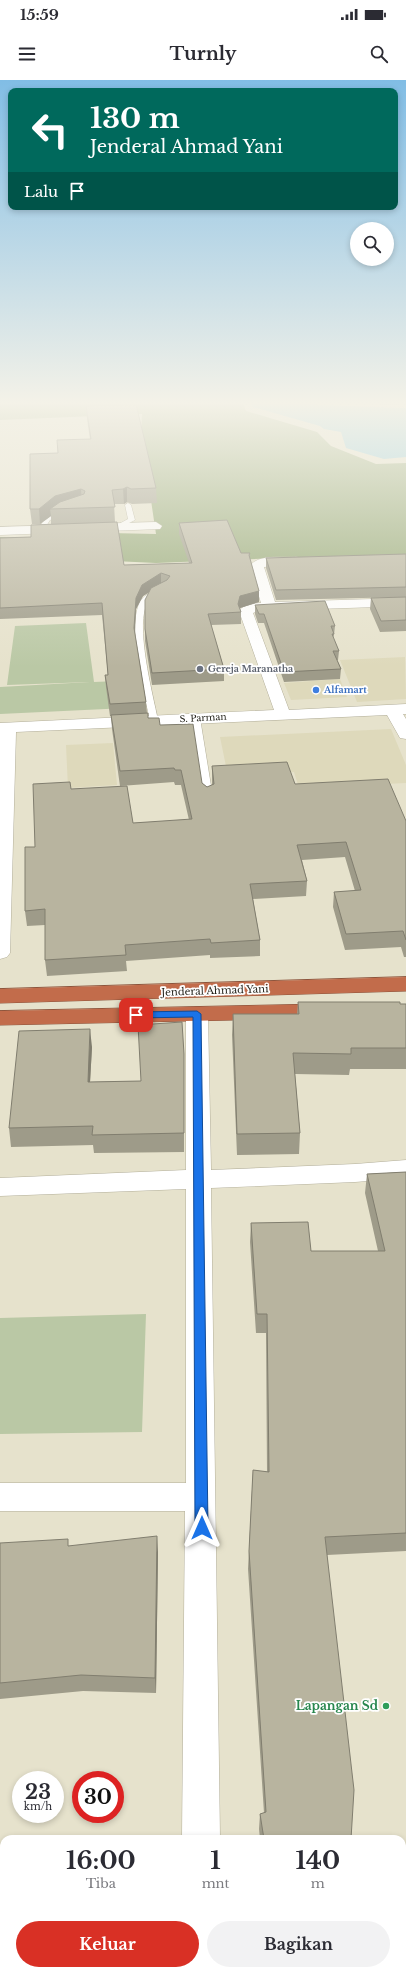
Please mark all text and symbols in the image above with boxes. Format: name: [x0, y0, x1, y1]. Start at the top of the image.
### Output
text: 15:59: [20, 5, 59, 24]
icon: menu: [16, 43, 38, 65]
text: Turnly: [170, 43, 236, 65]
icon: search: [368, 43, 390, 65]
text: 130 m: [90, 101, 180, 136]
icon: left: [24, 104, 76, 156]
text: Jenderal Ahmad Yani: [90, 136, 283, 158]
icon: arrive: [66, 180, 88, 202]
text: Lalu: [24, 182, 58, 201]
map controls: [350, 222, 394, 266]
button: search: [350, 222, 394, 266]
place label: Gereja Maranatha: [208, 663, 294, 674]
marker: Gereja Maranatha: [195, 664, 205, 674]
place label: Alfamart: [323, 684, 367, 695]
marker: Alfamart: [311, 685, 321, 695]
street label: S. Parman: [179, 711, 227, 724]
street label: Jenderal Ahmad Yani: [159, 982, 269, 999]
pin: [119, 998, 153, 1032]
icon: arrive: [125, 1004, 147, 1026]
position arrow: [181, 1507, 223, 1549]
place label: Lapangan Sd: [296, 1698, 379, 1713]
marker: Lapangan Sd: [381, 1701, 391, 1711]
speed limit sign: 30: [72, 1771, 124, 1823]
text: 23: [25, 1780, 51, 1804]
text: km/h: [24, 1800, 52, 1813]
text: 16:00: [66, 1846, 136, 1875]
text: 1: [210, 1846, 221, 1875]
text: 140: [295, 1846, 340, 1875]
text: Tiba: [86, 1875, 116, 1892]
text: mnt: [202, 1875, 230, 1892]
text: m: [311, 1875, 325, 1892]
button: Keluar: [16, 1921, 199, 1967]
button: Bagikan: [207, 1921, 390, 1967]

